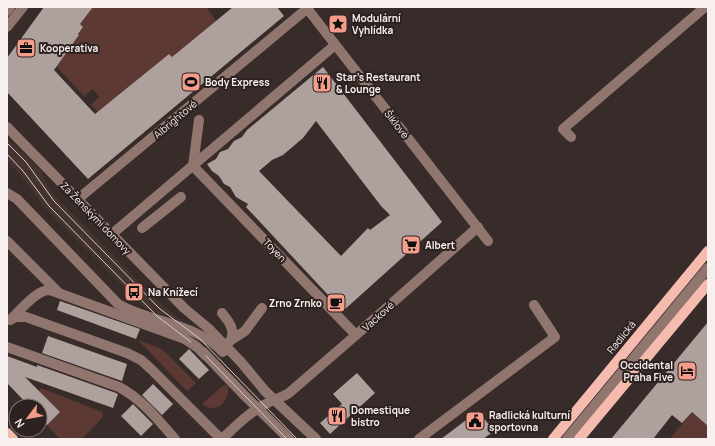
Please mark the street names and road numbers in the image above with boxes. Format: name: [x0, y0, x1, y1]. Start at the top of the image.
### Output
street label: Albrightové: [150, 97, 200, 141]
street label: Šiklové: [381, 107, 413, 141]
street label: Za Ženskými domovy: [58, 179, 135, 258]
street label: Toyen: [260, 235, 290, 265]
street label: Vackové: [359, 298, 397, 334]
street label: Radlická: [603, 318, 639, 356]

